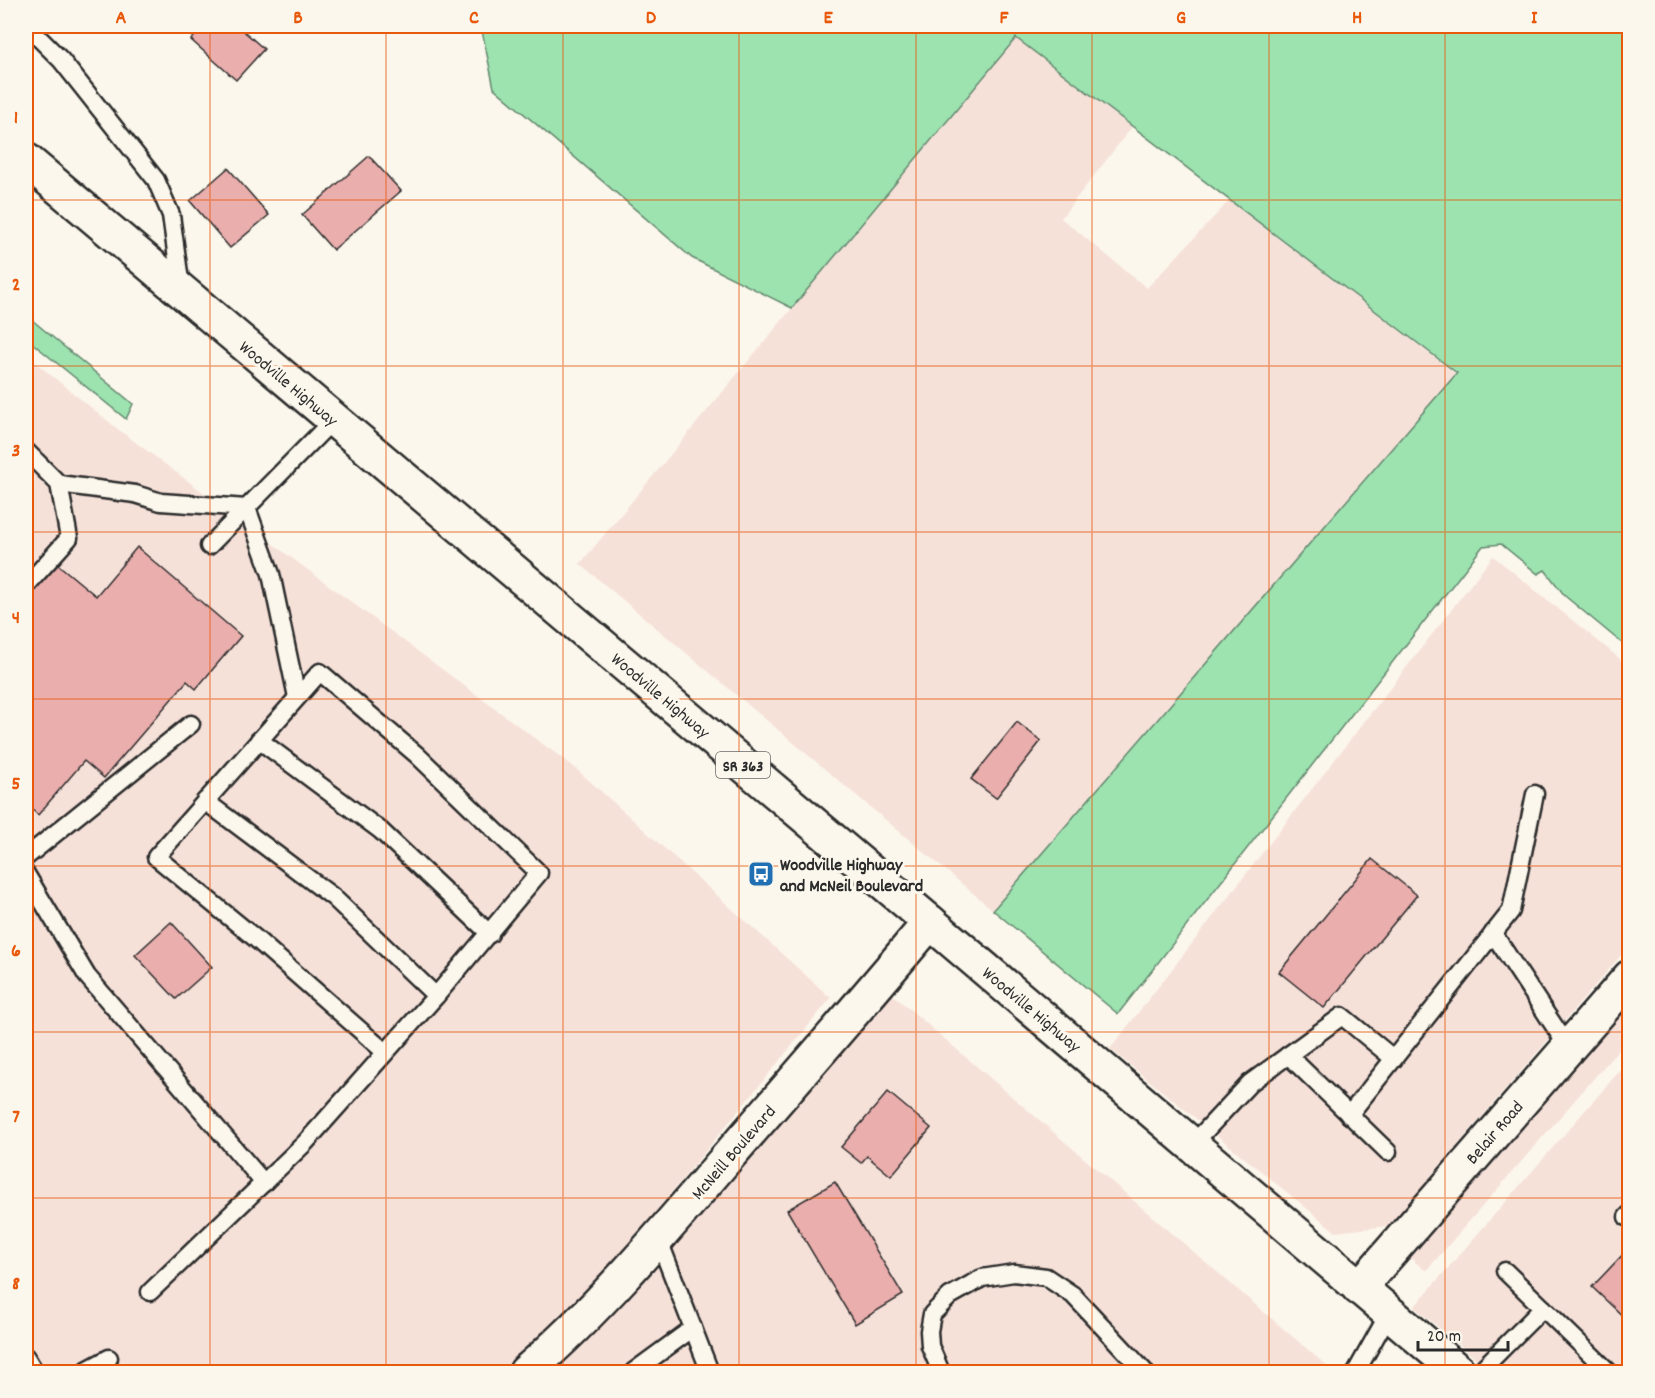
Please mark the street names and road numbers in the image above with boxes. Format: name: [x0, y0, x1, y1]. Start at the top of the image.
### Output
street label: Woodville Highway: [233, 336, 343, 434]
street label: Woodville Highway: [605, 648, 715, 746]
road number: SR 363: [716, 752, 770, 778]
street label: Woodville Highway: [976, 962, 1086, 1060]
street label: Belair Road: [1461, 1096, 1531, 1171]
street label: McNeill Boulevard: [687, 1101, 783, 1206]

